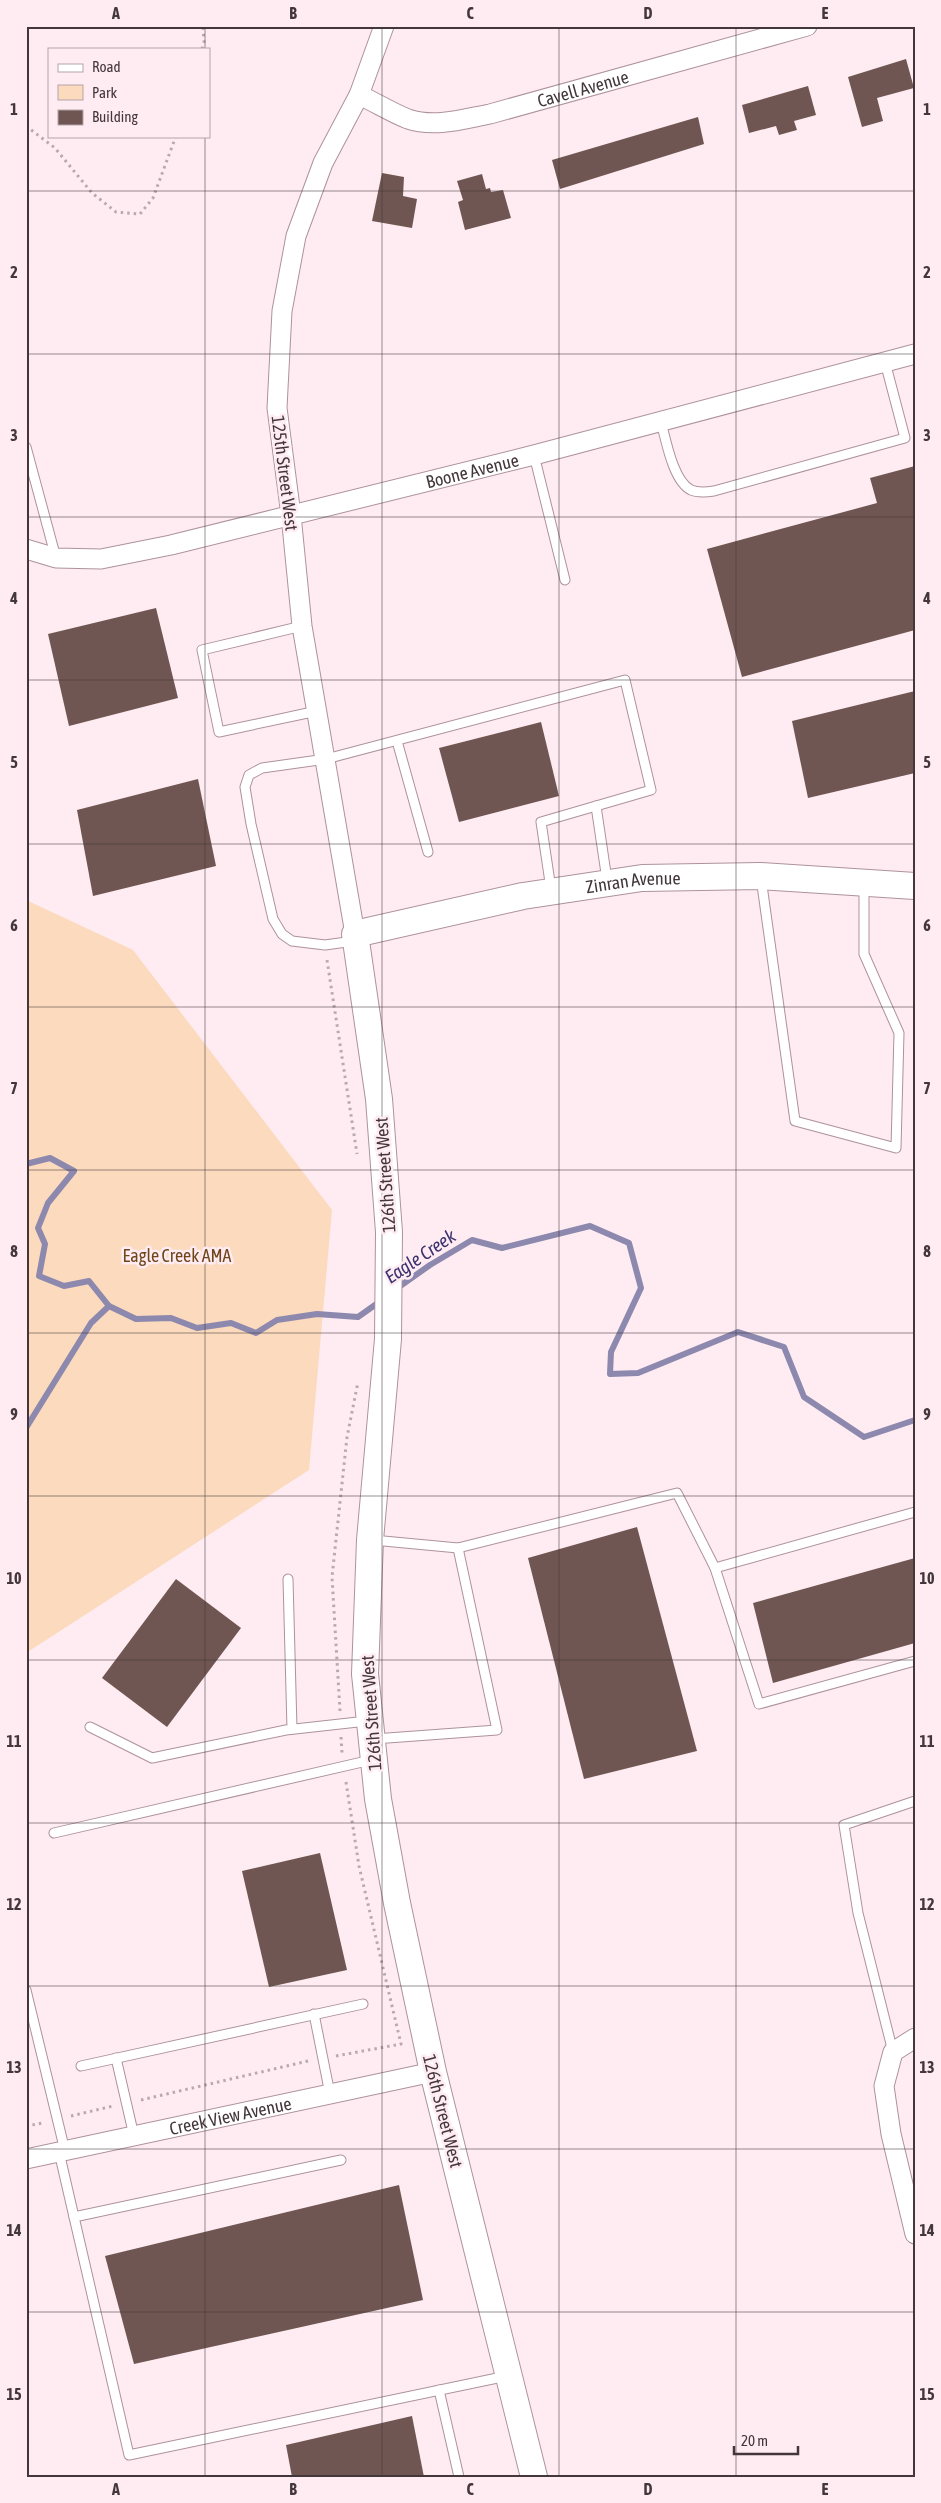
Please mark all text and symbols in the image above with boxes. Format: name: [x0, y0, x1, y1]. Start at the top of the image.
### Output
text: A: [111, 4, 120, 22]
text: B: [289, 4, 297, 22]
text: C: [466, 4, 474, 22]
text: D: [644, 4, 653, 22]
text: E: [822, 4, 829, 22]
legend: [48, 48, 210, 138]
text: Road: [92, 58, 121, 75]
street label: Cavell Avenue: [535, 66, 631, 111]
text: Park: [92, 84, 117, 101]
text: 1: [10, 100, 18, 118]
text: 1: [923, 100, 931, 118]
text: Building: [92, 108, 138, 125]
text: 2: [10, 263, 18, 281]
text: 2: [923, 263, 931, 281]
street label: 125th Street West: [268, 414, 302, 532]
text: 3: [10, 426, 18, 444]
text: 3: [923, 426, 931, 444]
street label: Boone Avenue: [424, 449, 521, 492]
text: 4: [9, 589, 18, 607]
text: 4: [922, 589, 931, 607]
text: 5: [10, 753, 18, 771]
text: 5: [923, 753, 931, 771]
street label: Zinran Avenue: [584, 867, 681, 897]
text: 6: [10, 916, 18, 934]
text: 6: [923, 916, 931, 934]
text: 7: [10, 1079, 18, 1097]
text: 7: [923, 1079, 931, 1097]
street label: 126th Street West: [370, 1116, 400, 1234]
water label: Eagle Creek: [380, 1224, 460, 1288]
text: 8: [10, 1242, 18, 1260]
text: 8: [923, 1242, 931, 1260]
park label: Eagle Creek AMA: [123, 1245, 232, 1266]
text: 9: [10, 1405, 18, 1423]
text: 9: [923, 1405, 931, 1423]
text: 10: [6, 1569, 22, 1587]
text: 10: [919, 1569, 935, 1587]
street label: 126th Street West: [356, 1654, 386, 1772]
text: 11: [6, 1732, 22, 1750]
text: 11: [919, 1732, 935, 1750]
text: 12: [6, 1895, 22, 1913]
text: 12: [919, 1895, 935, 1913]
street label: 126th Street West: [419, 2052, 467, 2170]
text: 13: [6, 2058, 22, 2076]
text: 13: [919, 2058, 935, 2076]
street label: Creek View Avenue: [167, 2092, 293, 2139]
text: 14: [6, 2221, 22, 2239]
text: 14: [919, 2221, 935, 2239]
text: 15: [6, 2385, 22, 2403]
text: 15: [919, 2385, 935, 2403]
scale bar: [734, 2423, 797, 2455]
text: 20 m: [741, 2432, 768, 2449]
text: A: [111, 2480, 120, 2498]
text: B: [289, 2480, 297, 2498]
text: C: [466, 2480, 474, 2498]
text: D: [644, 2480, 653, 2498]
text: E: [822, 2480, 829, 2498]

